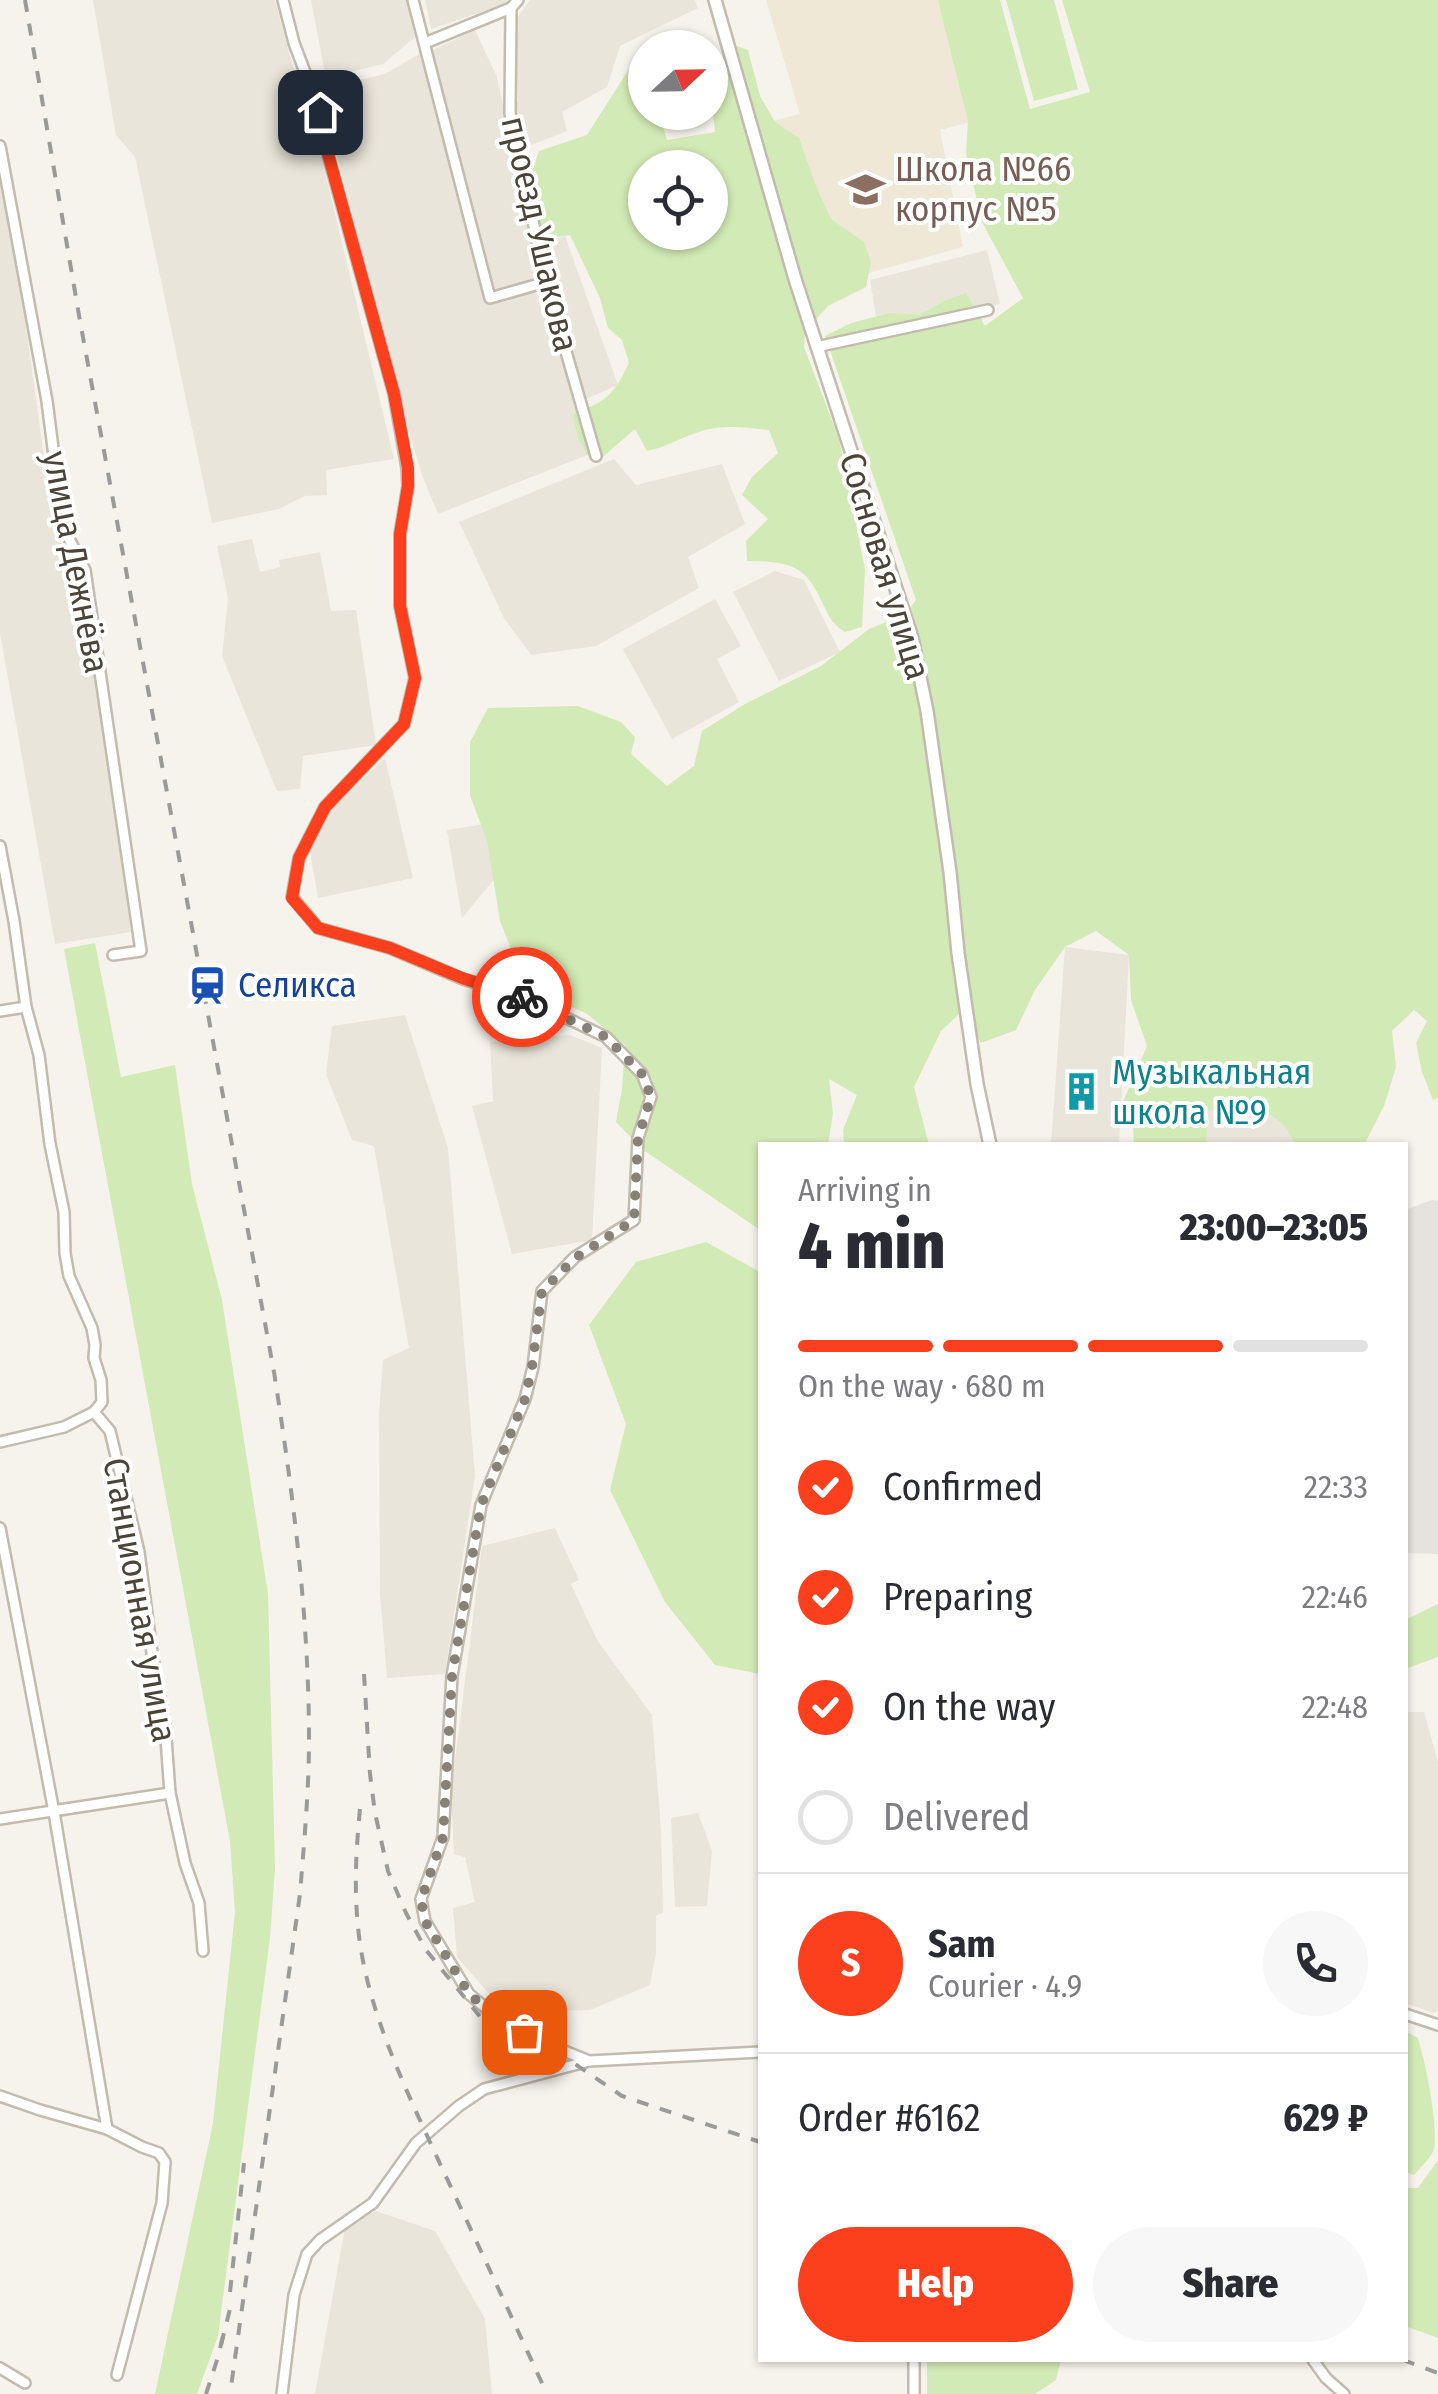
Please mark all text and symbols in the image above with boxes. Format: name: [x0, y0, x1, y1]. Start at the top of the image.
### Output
north arrow: [628, 30, 728, 130]
map controls: [628, 30, 728, 250]
pin: [278, 70, 363, 155]
icon: home: [293, 85, 348, 140]
street label: проезд Ушакова: [493, 112, 587, 356]
place label: Школа №66 корпус №5: [895, 148, 1071, 230]
button: locate: [628, 150, 728, 250]
school or university icon: Школа №66 корпус №5: [844, 168, 886, 210]
street label: Сосновая улица: [831, 447, 939, 685]
street label: улица Дежнёва: [34, 448, 118, 676]
courier: [472, 947, 572, 1047]
station icon: Селикса: [187, 964, 229, 1006]
place label: Селикса: [238, 964, 357, 1006]
icon: bike: [495, 970, 550, 1025]
place label: Музыкальная школа №9: [1112, 1051, 1311, 1133]
building icon: Музыкальная школа №9: [1061, 1071, 1103, 1113]
text: Arriving in: [798, 1171, 932, 1209]
text: 23:00–23:05: [1180, 1204, 1368, 1250]
text: 4 min: [798, 1207, 945, 1285]
text: On the way · 680 m: [798, 1367, 1046, 1405]
street label: Станционная улица: [94, 1454, 186, 1746]
icon: check: [798, 1460, 853, 1515]
text: Confirmed: [883, 1464, 1043, 1510]
text: 22:33: [1304, 1468, 1368, 1506]
icon: check: [798, 1570, 853, 1625]
text: Preparing: [883, 1574, 1032, 1620]
text: 22:46: [1302, 1578, 1368, 1616]
icon: check: [798, 1680, 853, 1735]
text: On the way: [883, 1684, 1055, 1730]
text: 22:48: [1302, 1688, 1368, 1726]
text: Delivered: [883, 1794, 1030, 1840]
button: phone: [1263, 1911, 1368, 2016]
text: Sam: [928, 1921, 996, 1967]
text: S: [841, 1940, 860, 1986]
text: Courier · 4.9: [928, 1967, 1082, 2005]
pin: [482, 1990, 567, 2075]
icon: bag: [497, 2005, 552, 2060]
text: Order #6162: [798, 2095, 981, 2141]
text: 629 ₽: [1283, 2095, 1368, 2141]
button: Help: [798, 2227, 1073, 2342]
button: Share: [1093, 2227, 1368, 2342]

